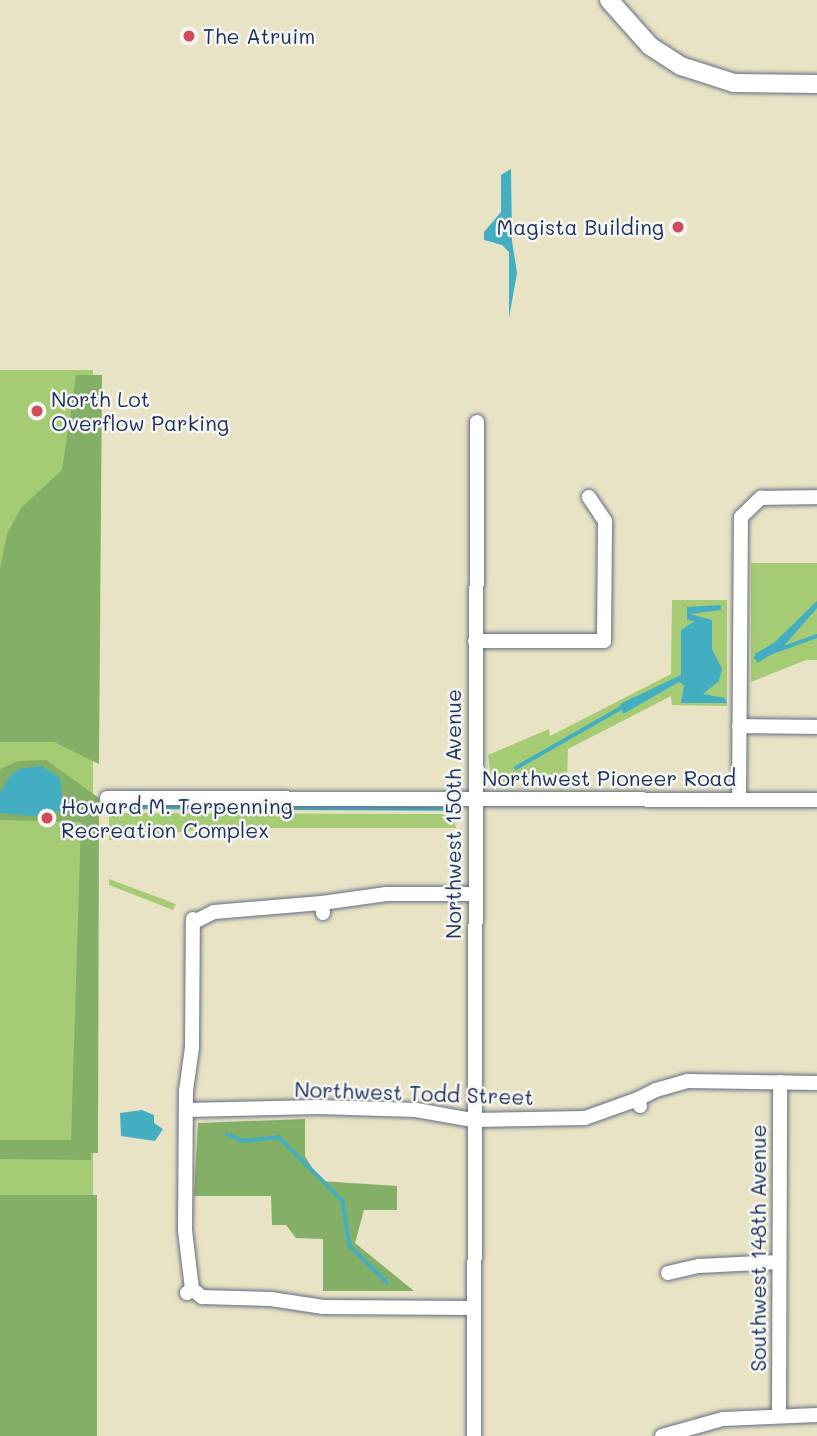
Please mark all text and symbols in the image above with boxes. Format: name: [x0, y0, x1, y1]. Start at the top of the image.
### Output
place label: The Atruim: [203, 23, 315, 49]
marker: The Atruim: [181, 28, 197, 44]
place label: Magista Building: [497, 214, 664, 240]
marker: Magista Building: [670, 219, 686, 235]
place label: North Lot Overflow Parking: [51, 386, 229, 436]
marker: North Lot Overflow Parking: [29, 403, 45, 419]
street label: Northwest 150th Avenue: [440, 689, 466, 939]
street label: Northwest Pioneer Road: [482, 765, 736, 791]
place label: Howard M. Terpenning Recreation Complex: [61, 793, 293, 843]
marker: Howard M. Terpenning Recreation Complex: [39, 810, 55, 826]
street label: Northwest Todd Street: [294, 1076, 534, 1110]
street label: Southwest 148th Avenue: [745, 1124, 771, 1372]

